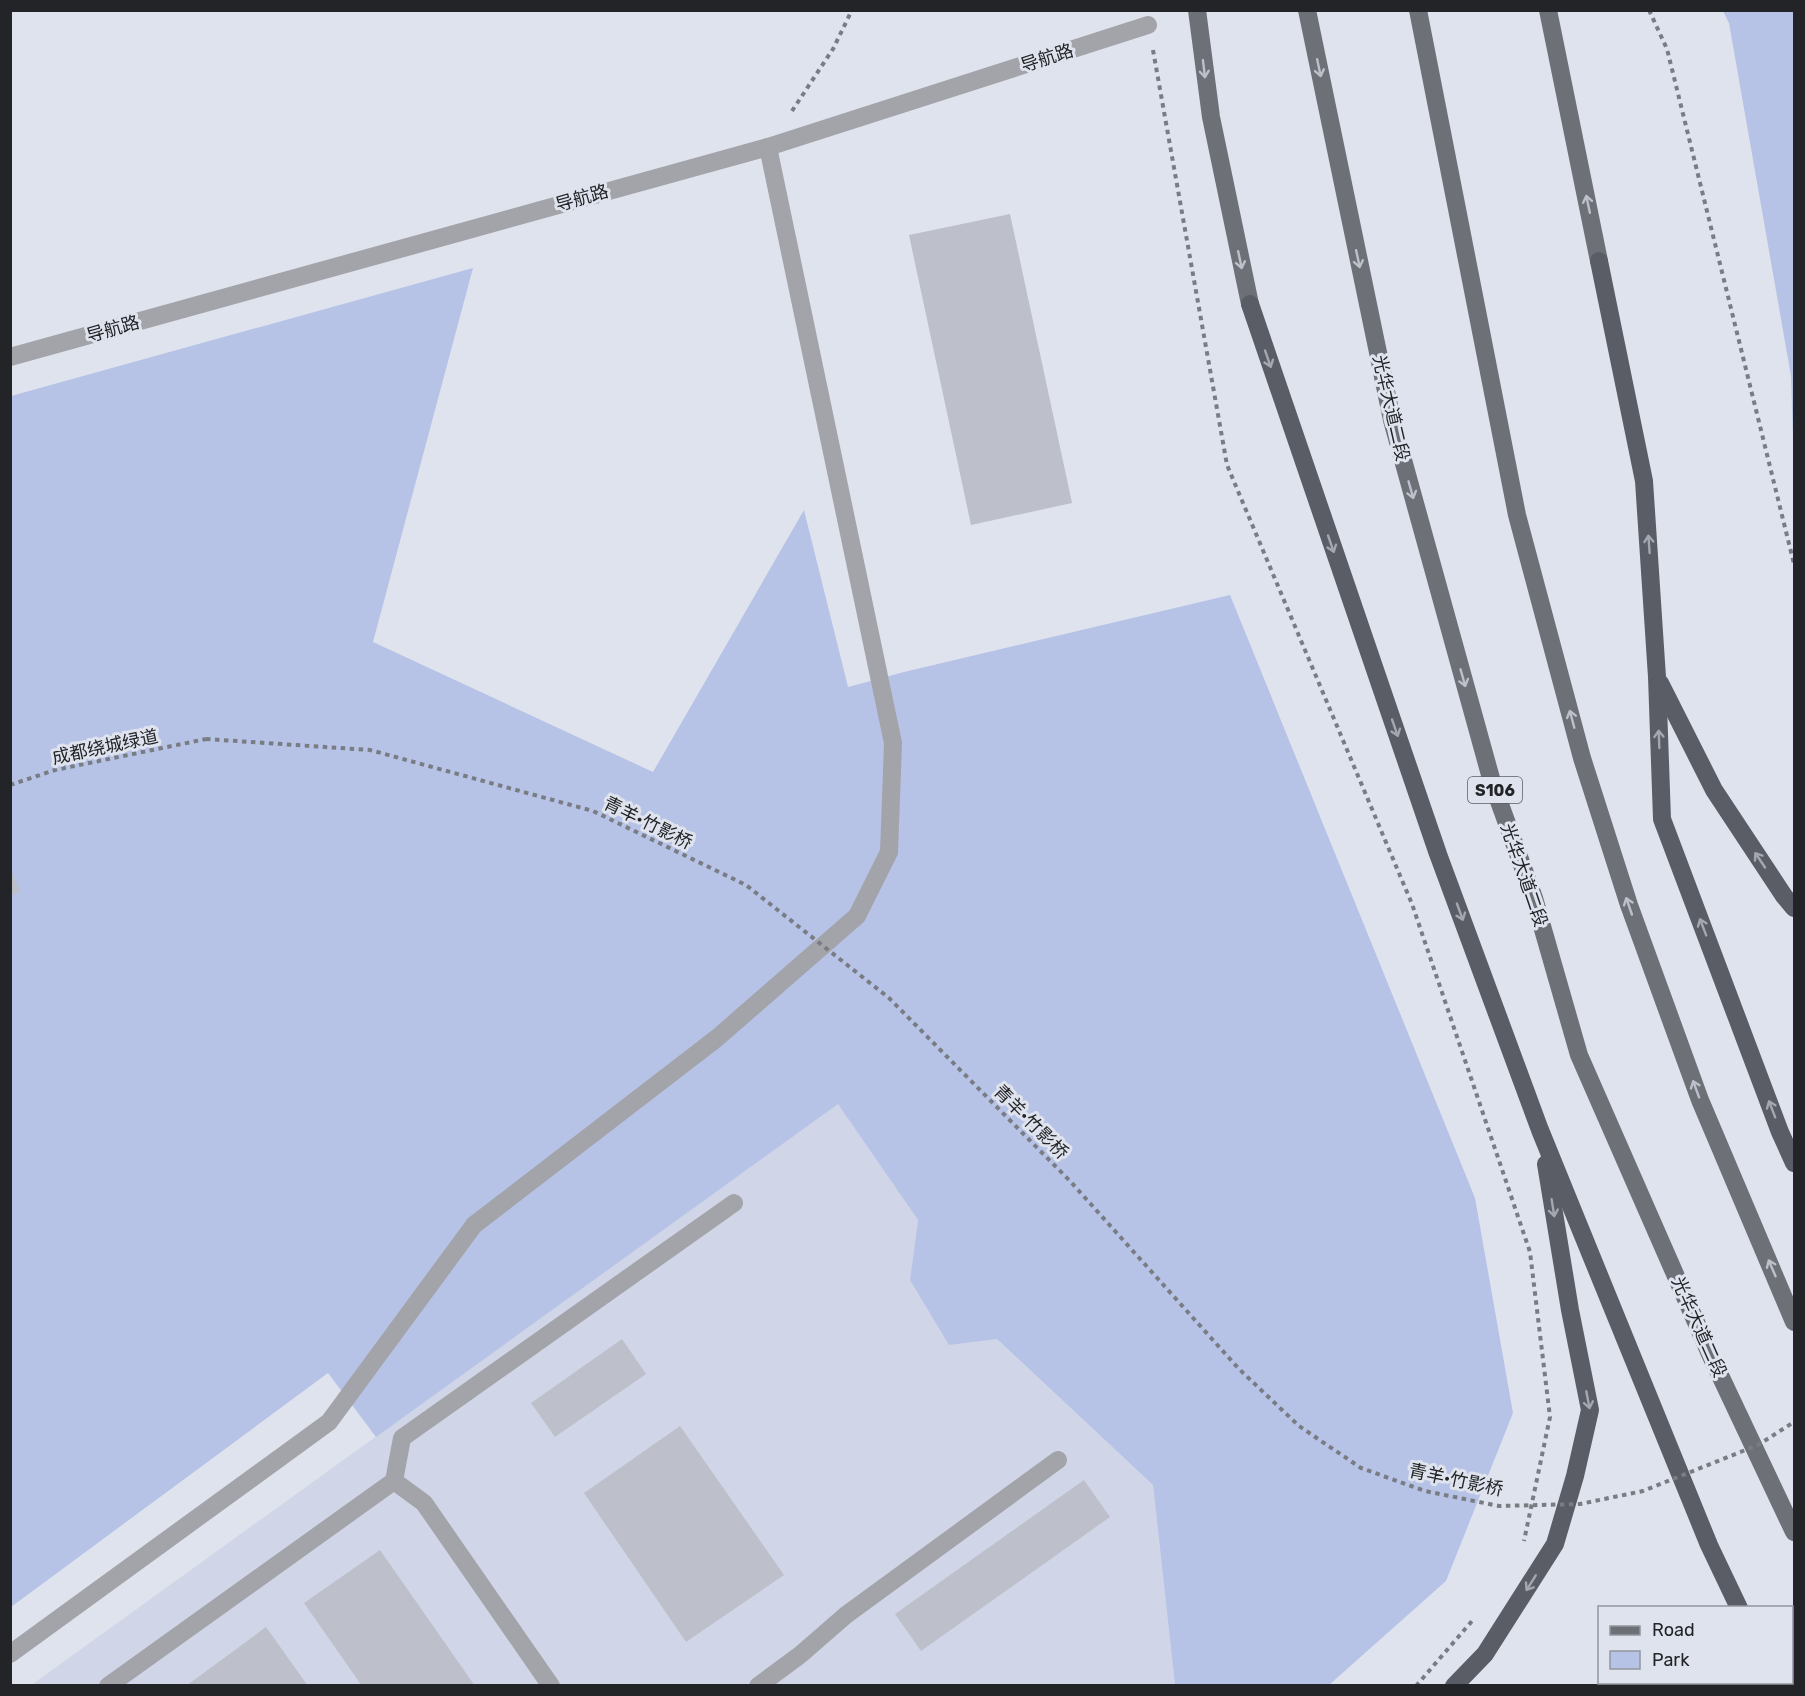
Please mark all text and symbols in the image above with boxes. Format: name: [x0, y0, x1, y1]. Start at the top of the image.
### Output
street label: 导航路: [1018, 39, 1076, 77]
one-way arrow: [1199, 58, 1210, 78]
one-way arrow: [1314, 58, 1325, 77]
street label: 导航路: [553, 180, 611, 216]
one-way arrow: [1581, 194, 1593, 213]
one-way arrow: [1353, 249, 1364, 268]
one-way arrow: [1235, 250, 1247, 269]
street label: 导航路: [84, 311, 142, 347]
one-way arrow: [1264, 349, 1275, 368]
street label: 光华大道二段: [1368, 353, 1414, 463]
one-way arrow: [1406, 480, 1417, 499]
one-way arrow: [1326, 534, 1337, 553]
one-way arrow: [1643, 535, 1654, 555]
one-way arrow: [1458, 668, 1469, 687]
one-way arrow: [1565, 710, 1577, 729]
one-way arrow: [1390, 718, 1401, 737]
street label: 成都绕城绿道: [50, 725, 160, 769]
one-way arrow: [1654, 729, 1665, 749]
road number: S106: [1468, 777, 1522, 803]
street label: 青羊·竹影桥: [600, 792, 696, 854]
street label: 光华大道二段: [1496, 820, 1552, 930]
one-way arrow: [1754, 852, 1767, 869]
one-way arrow: [1622, 897, 1633, 916]
one-way arrow: [1455, 902, 1466, 921]
one-way arrow: [1697, 918, 1708, 936]
street label: 青羊·竹影桥: [989, 1080, 1073, 1164]
one-way arrow: [1689, 1080, 1700, 1099]
one-way arrow: [1765, 1100, 1776, 1119]
one-way arrow: [1548, 1198, 1559, 1217]
one-way arrow: [1765, 1260, 1777, 1278]
street label: 光华大道二段: [1667, 1273, 1731, 1381]
one-way arrow: [1583, 1389, 1594, 1409]
street label: 青羊·竹影桥: [1407, 1459, 1505, 1501]
one-way arrow: [1524, 1574, 1536, 1591]
legend: [1598, 1606, 1793, 1684]
text: Road: [1652, 1619, 1695, 1641]
text: Park: [1652, 1649, 1690, 1671]

